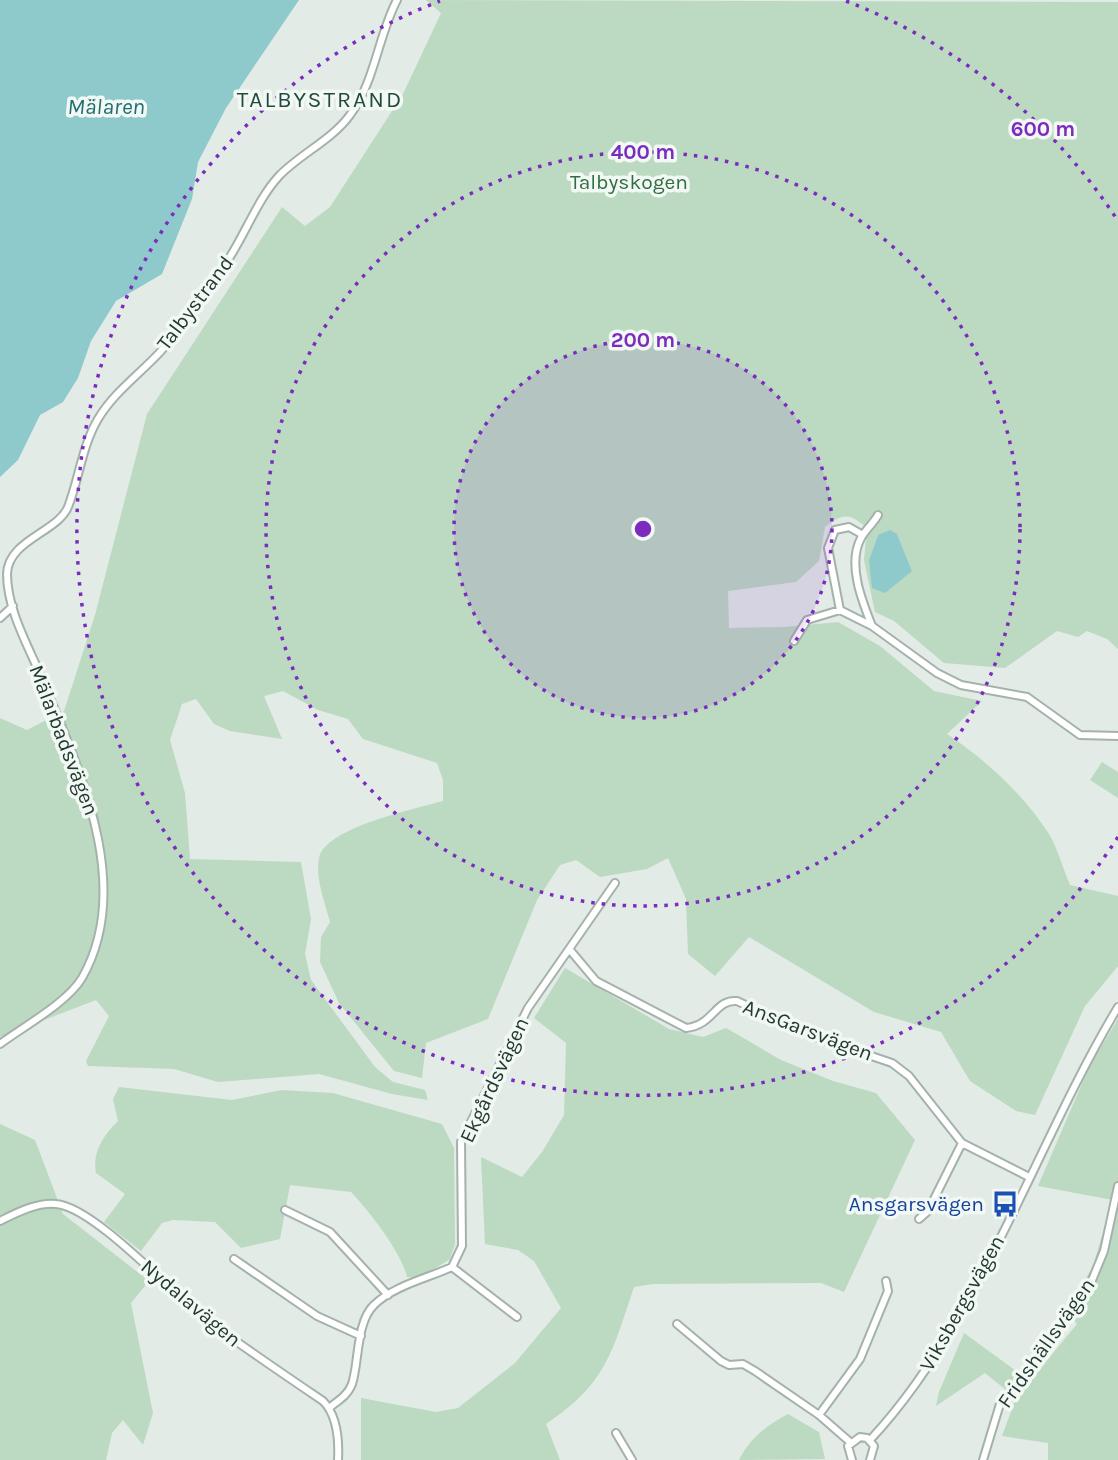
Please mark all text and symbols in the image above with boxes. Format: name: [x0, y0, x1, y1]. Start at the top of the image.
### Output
district label: TALBYSTRAND: [237, 86, 403, 113]
water label: Mälaren: [67, 93, 145, 120]
text: 600 m: [1011, 117, 1075, 141]
text: 400 m: [611, 140, 675, 164]
park label: Talbyskogen: [570, 170, 688, 194]
street label: Talbystrand: [152, 251, 238, 355]
text: 200 m: [611, 328, 675, 352]
centre of rings: [631, 517, 655, 541]
street label: Mälarbadsvägen: [24, 661, 104, 819]
street label: AnsGarsvägen: [740, 994, 876, 1066]
street label: Ekgårdsvägen: [454, 1014, 534, 1146]
bus stop icon: Ansgarsvägen: [990, 1189, 1020, 1219]
place label: Ansgarsvägen: [849, 1192, 984, 1216]
street label: Viksbergsvägen: [915, 1231, 1009, 1375]
street label: Nydalavägen: [136, 1254, 246, 1352]
street label: Fridshällsvägen: [992, 1274, 1100, 1412]

